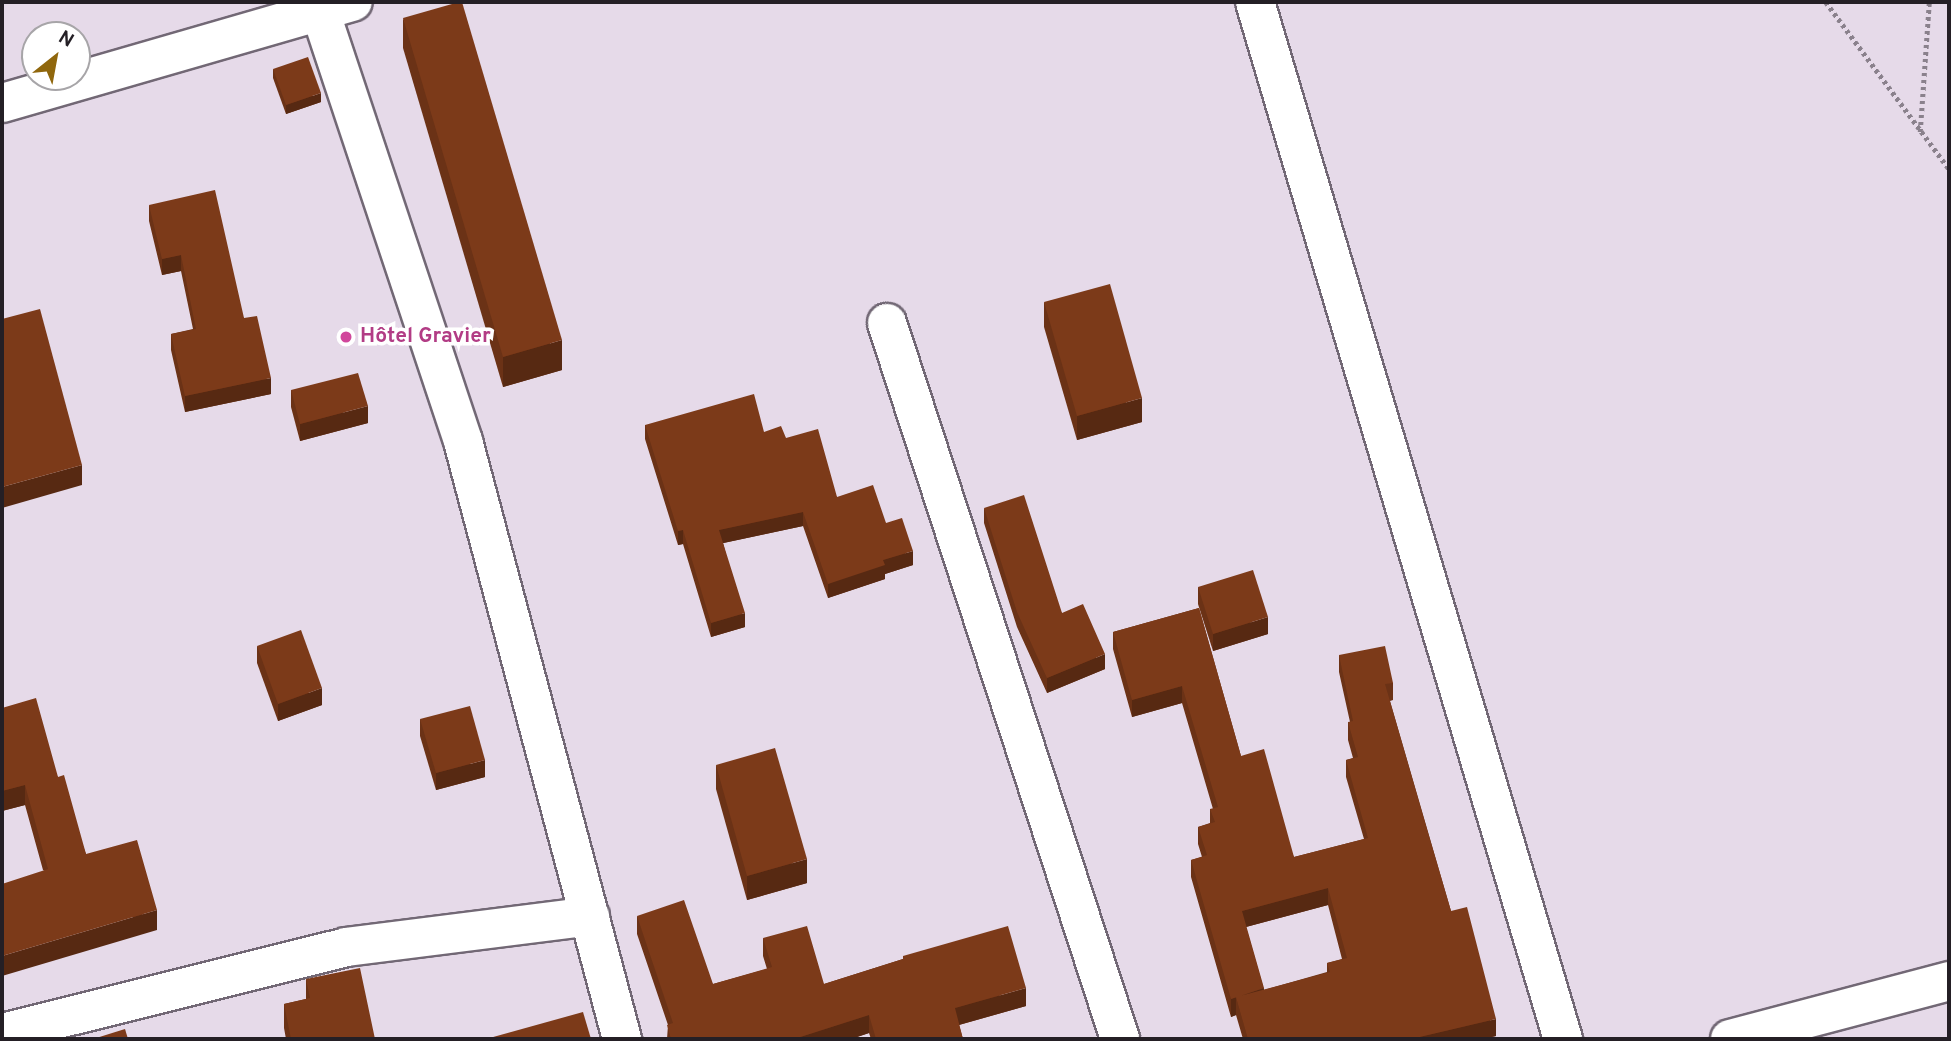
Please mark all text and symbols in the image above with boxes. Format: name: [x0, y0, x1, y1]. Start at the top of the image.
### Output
north arrow: [21, 21, 91, 91]
text: N: [54, 26, 78, 54]
place label: Hôtel Gravier: [360, 324, 491, 350]
marker: Hôtel Gravier: [338, 329, 354, 345]

